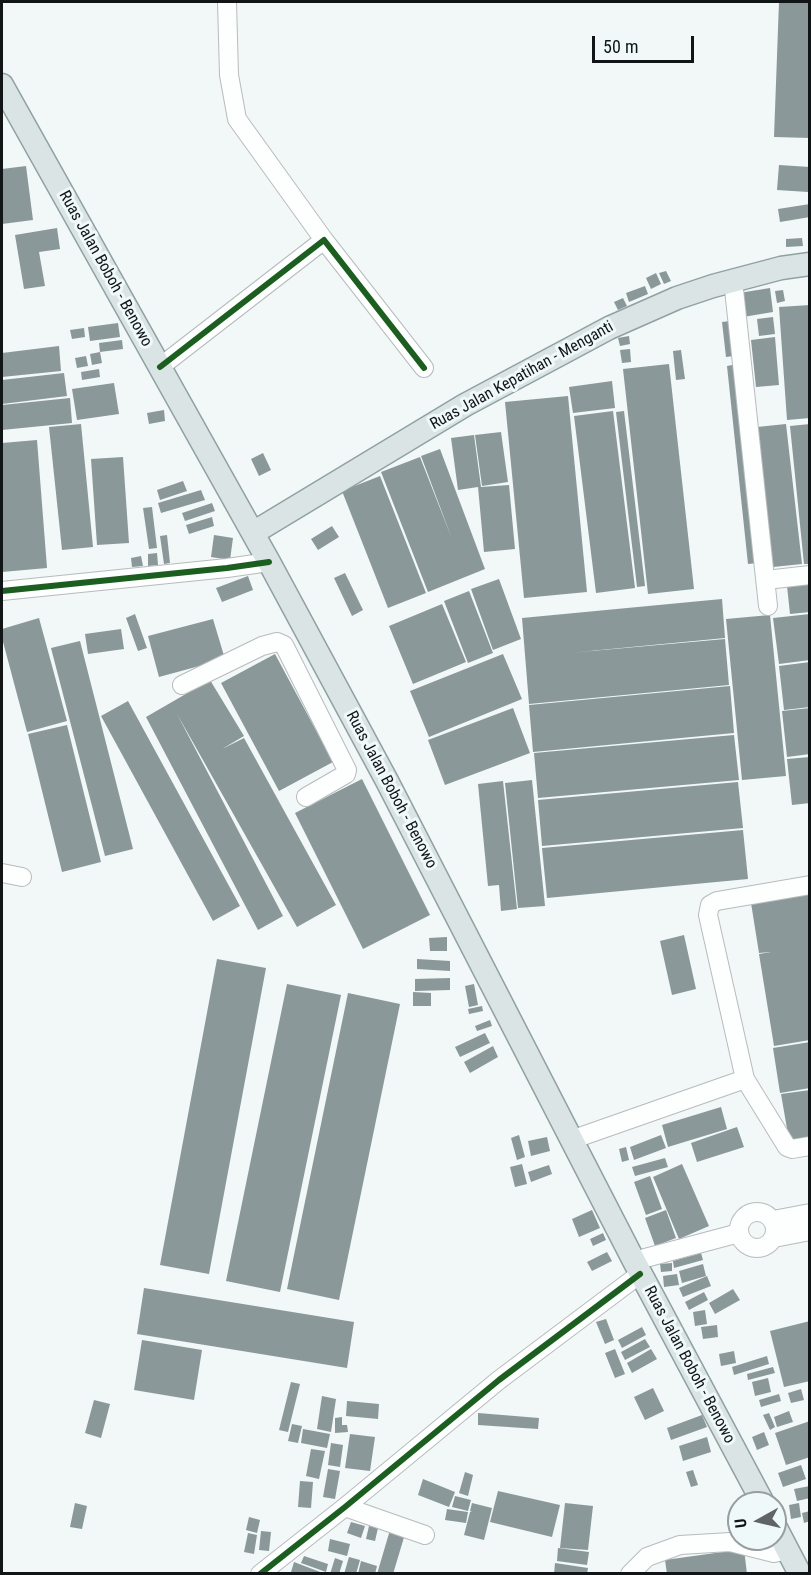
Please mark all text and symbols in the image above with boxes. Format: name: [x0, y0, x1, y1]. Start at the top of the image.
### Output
scale bar: [595, 24, 697, 62]
text: 50 m: [603, 36, 638, 57]
street label: Ruas Jalan Boboh - Benowo: [54, 188, 156, 350]
street label: Ruas Jalan Kepatihan - Menganti: [427, 318, 617, 434]
street label: Ruas Jalan Boboh - Benowo: [341, 708, 441, 872]
street label: Ruas Jalan Boboh - Benowo: [639, 1283, 739, 1447]
north arrow: [727, 1491, 787, 1551]
text: U: [731, 1517, 751, 1529]

